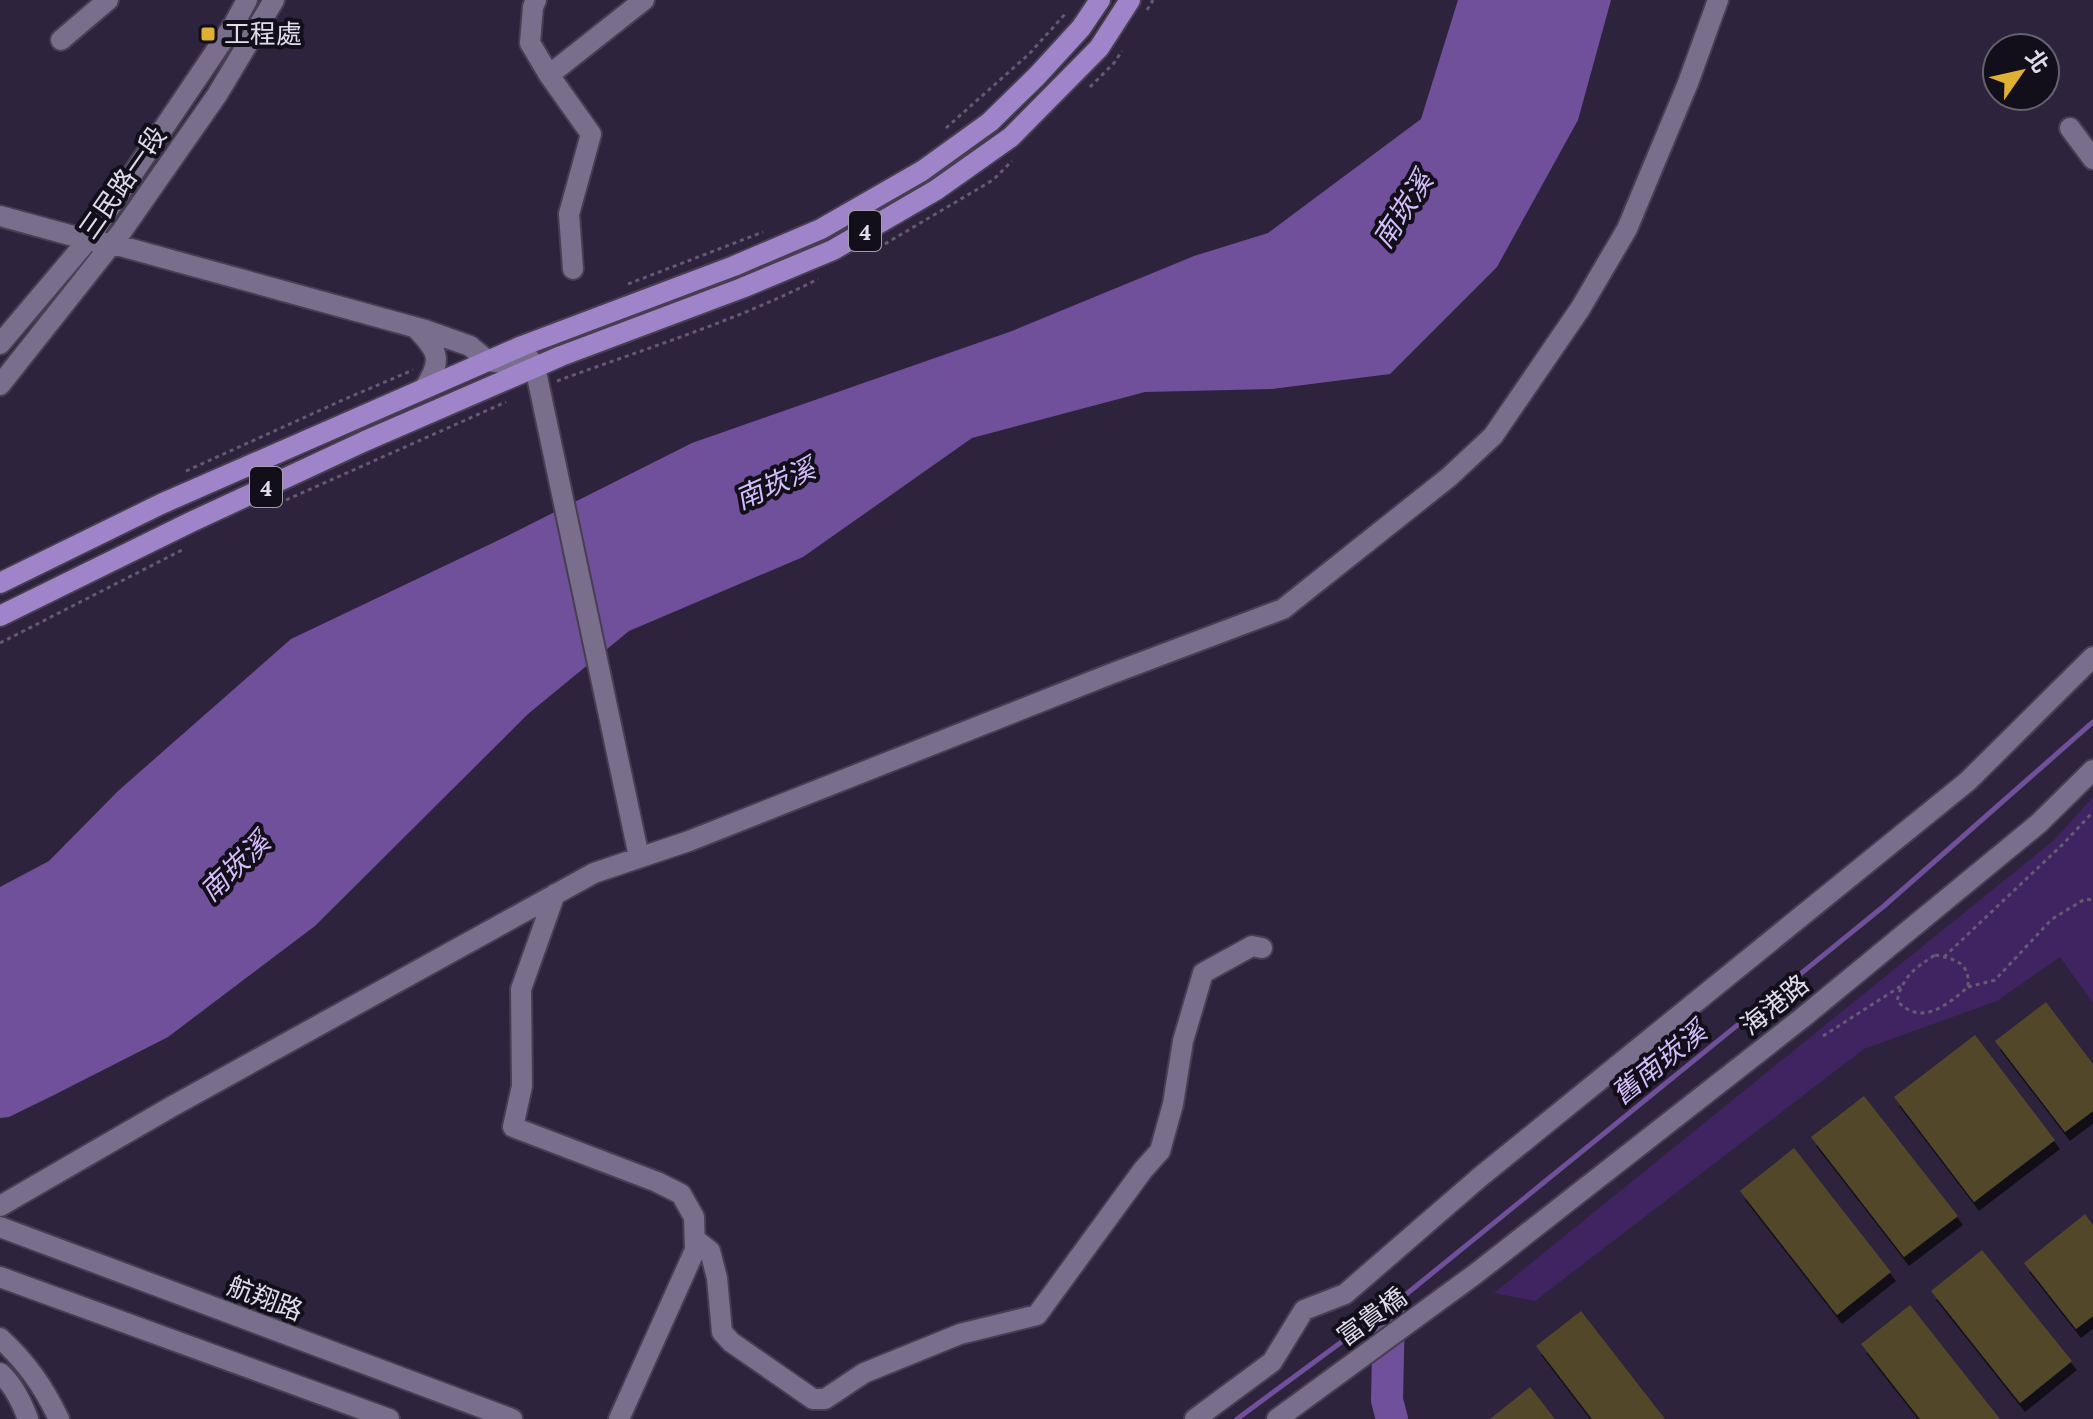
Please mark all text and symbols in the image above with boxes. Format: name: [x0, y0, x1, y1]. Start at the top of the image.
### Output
place label: 工程處: [224, 20, 302, 49]
marker: 工程處: [199, 25, 217, 43]
north arrow: [1981, 32, 2061, 112]
text: 北: [2021, 45, 2054, 77]
street label: 三民路一段: [74, 121, 172, 245]
water label: 南崁溪: [1367, 163, 1441, 254]
road number: 4: [849, 211, 881, 251]
water label: 南崁溪: [730, 451, 823, 515]
road number: 4: [250, 467, 282, 507]
water label: 南崁溪: [194, 824, 279, 907]
street label: 海港路: [1736, 969, 1814, 1041]
water label: 舊南崁溪: [1606, 1013, 1715, 1110]
street label: 航翔路: [223, 1271, 307, 1327]
street label: 富貴橋: [1332, 1282, 1412, 1352]

